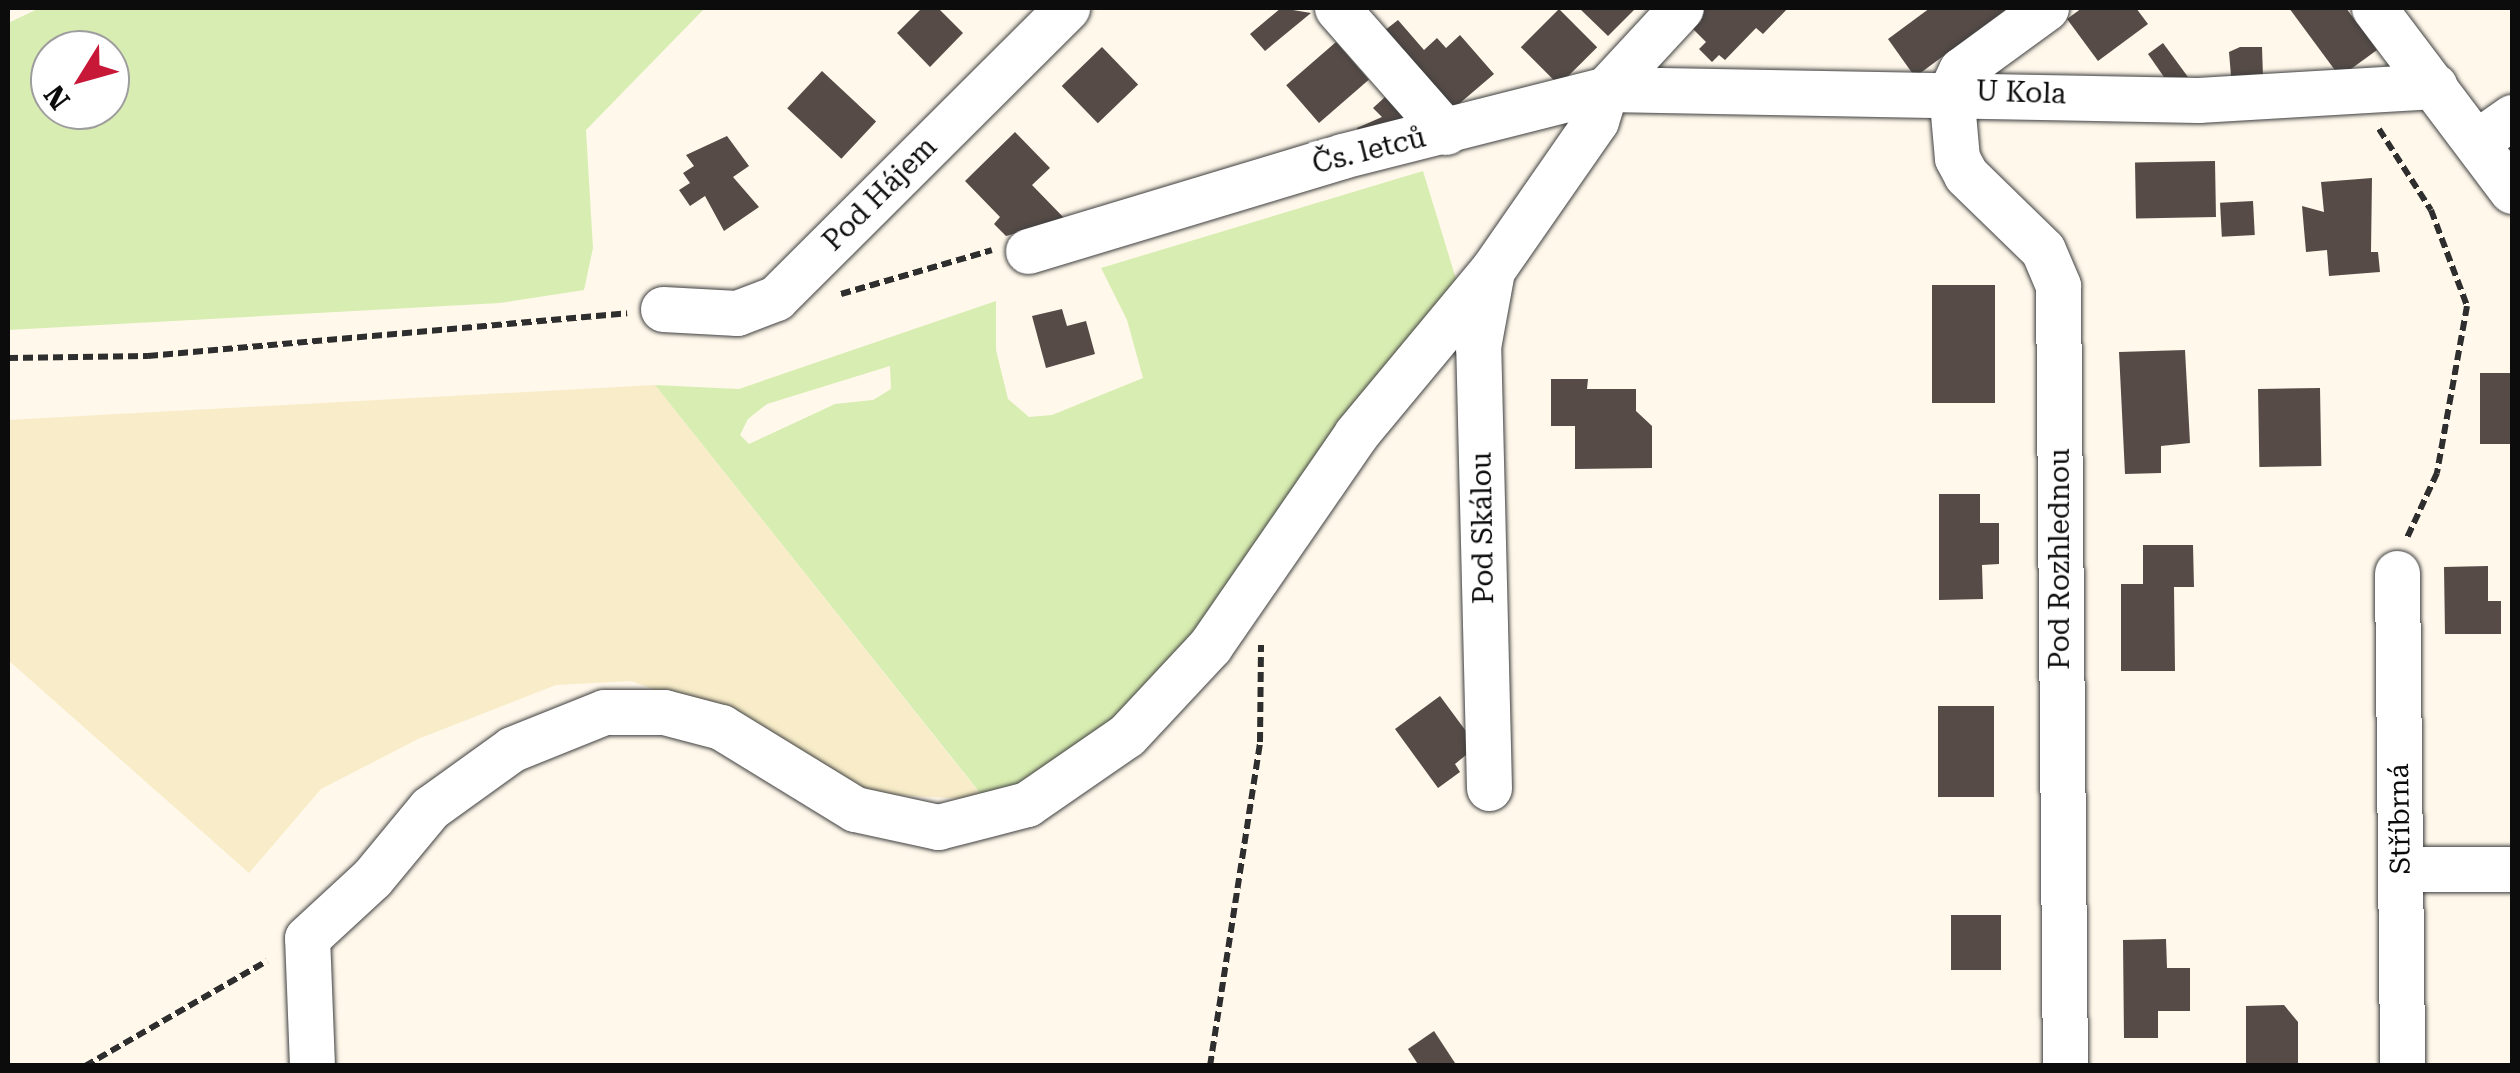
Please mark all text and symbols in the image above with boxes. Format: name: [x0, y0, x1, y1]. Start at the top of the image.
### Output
north arrow: [30, 30, 130, 130]
street label: U Kola: [1975, 75, 2067, 111]
text: N: [38, 79, 77, 116]
street label: Čs. letců: [1309, 121, 1429, 181]
street label: Pod Hájem: [816, 130, 944, 258]
street label: Pod Rozhlednou: [2043, 448, 2077, 670]
street label: Pod Skálou: [1465, 452, 1501, 604]
street label: Stříbrná: [2382, 763, 2418, 875]

